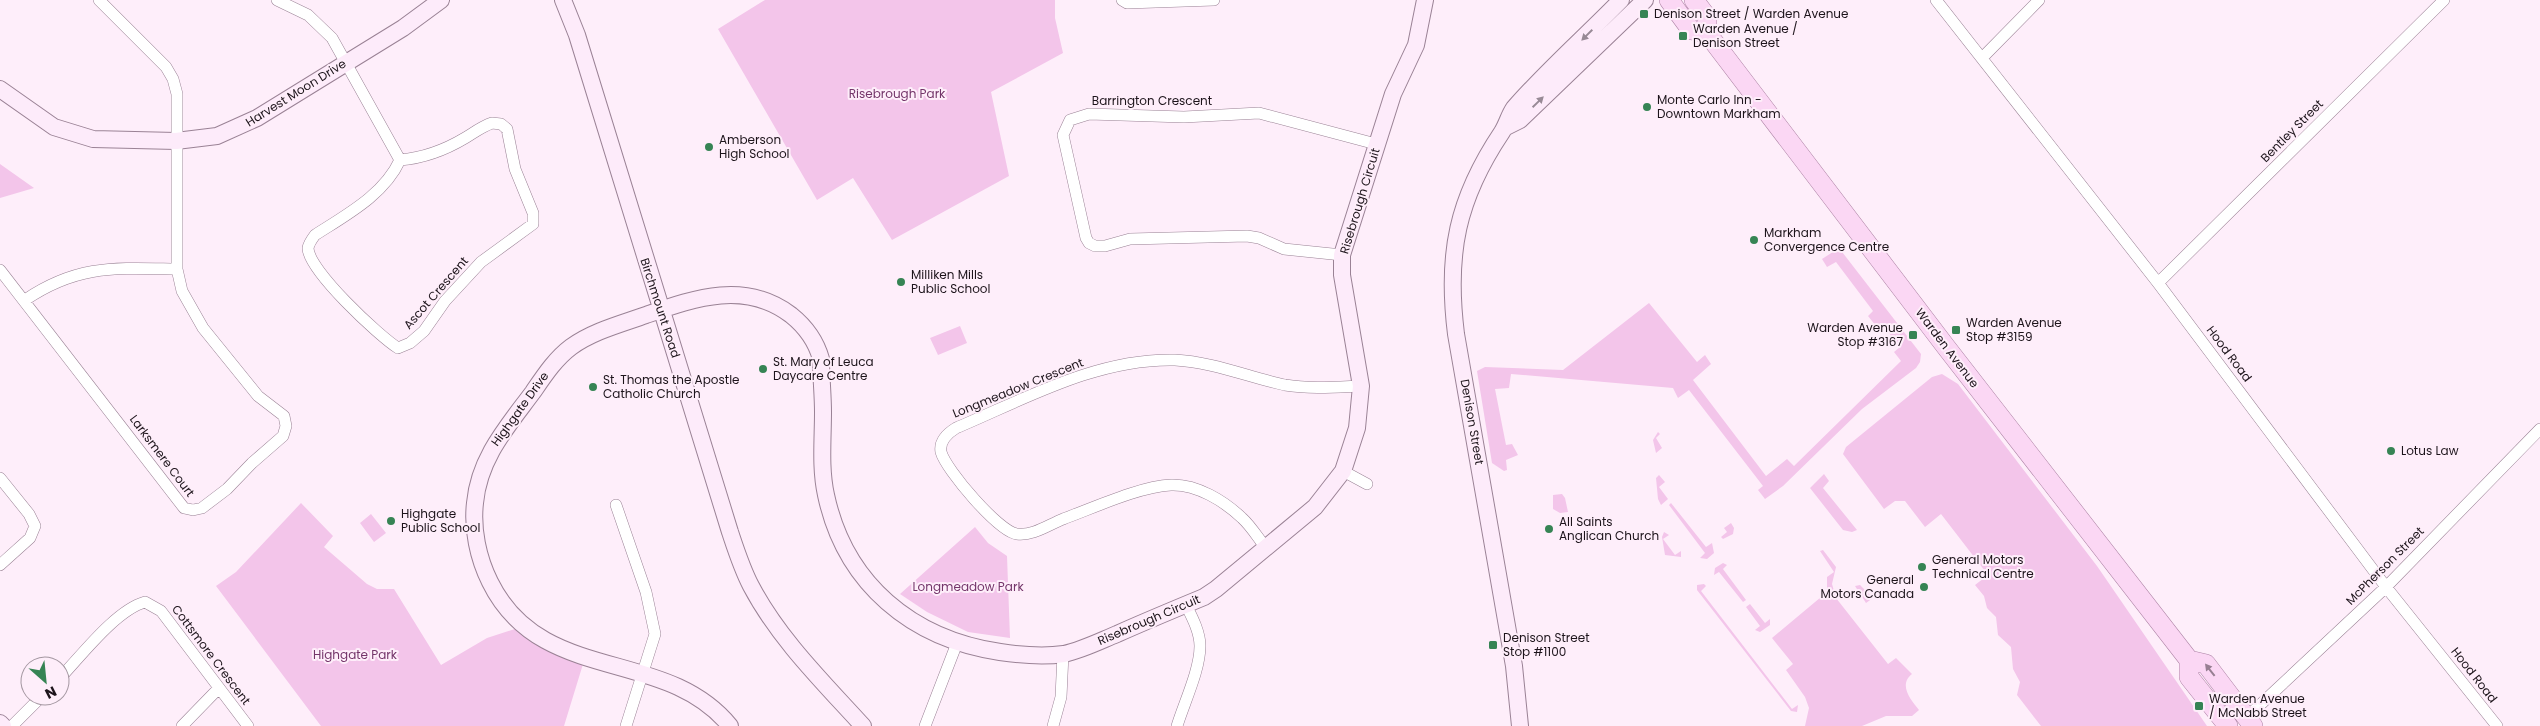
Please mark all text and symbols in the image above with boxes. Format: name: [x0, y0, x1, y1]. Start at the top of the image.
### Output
place label: Denison Street / Warden Avenue: [1654, 5, 1848, 22]
marker: Denison Street / Warden Avenue: [1638, 8, 1650, 20]
place label: Warden Avenue / Denison Street: [1693, 20, 1798, 51]
one-way arrow: [1581, 28, 1593, 40]
marker: Warden Avenue / Denison Street: [1677, 30, 1689, 42]
street label: Harvest Moon Drive: [242, 55, 349, 130]
park label: Risebrough Park: [849, 85, 946, 102]
place label: Monte Carlo Inn - Downtown Markham: [1657, 91, 1781, 122]
street label: Barrington Crescent: [1092, 92, 1212, 109]
one-way arrow: [1532, 96, 1544, 108]
street label: Bentley Street: [2257, 96, 2327, 166]
marker: Monte Carlo Inn - Downtown Markham: [1641, 101, 1653, 113]
place label: Amberson High School: [719, 131, 790, 162]
marker: Amberson High School: [703, 141, 715, 153]
street label: Risebrough Circuit: [1335, 146, 1384, 256]
place label: Markham Convergence Centre: [1764, 224, 1889, 255]
marker: Markham Convergence Centre: [1748, 234, 1760, 246]
street label: Ascot Crescent: [399, 253, 472, 333]
street label: Birchmount Road: [636, 256, 685, 360]
place label: Milliken Mills Public School: [911, 266, 991, 297]
marker: Milliken Mills Public School: [895, 276, 907, 288]
street label: Warden Avenue: [1912, 304, 1983, 391]
place label: Warden Avenue Stop #3159: [1966, 314, 2062, 345]
place label: Warden Avenue Stop #3167: [1807, 319, 1903, 350]
street label: Hood Road: [2203, 322, 2256, 385]
marker: Warden Avenue Stop #3159: [1950, 324, 1962, 336]
marker: Warden Avenue Stop #3167: [1907, 329, 1919, 341]
place label: St. Mary of Leuca Daycare Centre: [773, 353, 874, 384]
street label: Longmeadow Crescent: [950, 354, 1086, 422]
marker: St. Mary of Leuca Daycare Centre: [757, 363, 769, 375]
street label: Highgate Drive: [487, 368, 552, 449]
place label: St. Thomas the Apostle Catholic Church: [603, 371, 740, 402]
street label: Denison Street: [1457, 378, 1488, 466]
marker: St. Thomas the Apostle Catholic Church: [587, 381, 599, 393]
street label: Larksmere Court: [126, 411, 199, 500]
place label: Lotus Law: [2401, 442, 2459, 459]
marker: Lotus Law: [2385, 445, 2397, 457]
place label: Highgate Public School: [401, 505, 481, 536]
place label: All Saints Anglican Church: [1559, 513, 1659, 544]
marker: Highgate Public School: [385, 515, 397, 527]
marker: All Saints Anglican Church: [1543, 523, 1555, 535]
street label: McPherson Street: [2342, 523, 2427, 608]
place label: General Motors Technical Centre: [1932, 551, 2034, 582]
marker: General Motors Technical Centre: [1916, 561, 1928, 573]
place label: General Motors Canada: [1821, 571, 1914, 602]
park label: Longmeadow Park: [912, 578, 1024, 595]
marker: General Motors Canada: [1918, 581, 1930, 593]
street label: Risebrough Circuit: [1095, 590, 1203, 649]
street label: Cottsmore Crescent: [168, 601, 255, 708]
place label: Denison Street Stop #1100: [1503, 629, 1590, 660]
marker: Denison Street Stop #1100: [1487, 639, 1499, 651]
street label: Hood Road: [2447, 643, 2501, 706]
park label: Highgate Park: [313, 646, 398, 663]
north arrow: [20, 656, 70, 706]
one-way arrow: [2205, 664, 2216, 677]
text: N: [42, 681, 60, 704]
place label: Warden Avenue / McNabb Street: [2209, 690, 2307, 721]
marker: Warden Avenue / McNabb Street: [2193, 700, 2205, 712]

